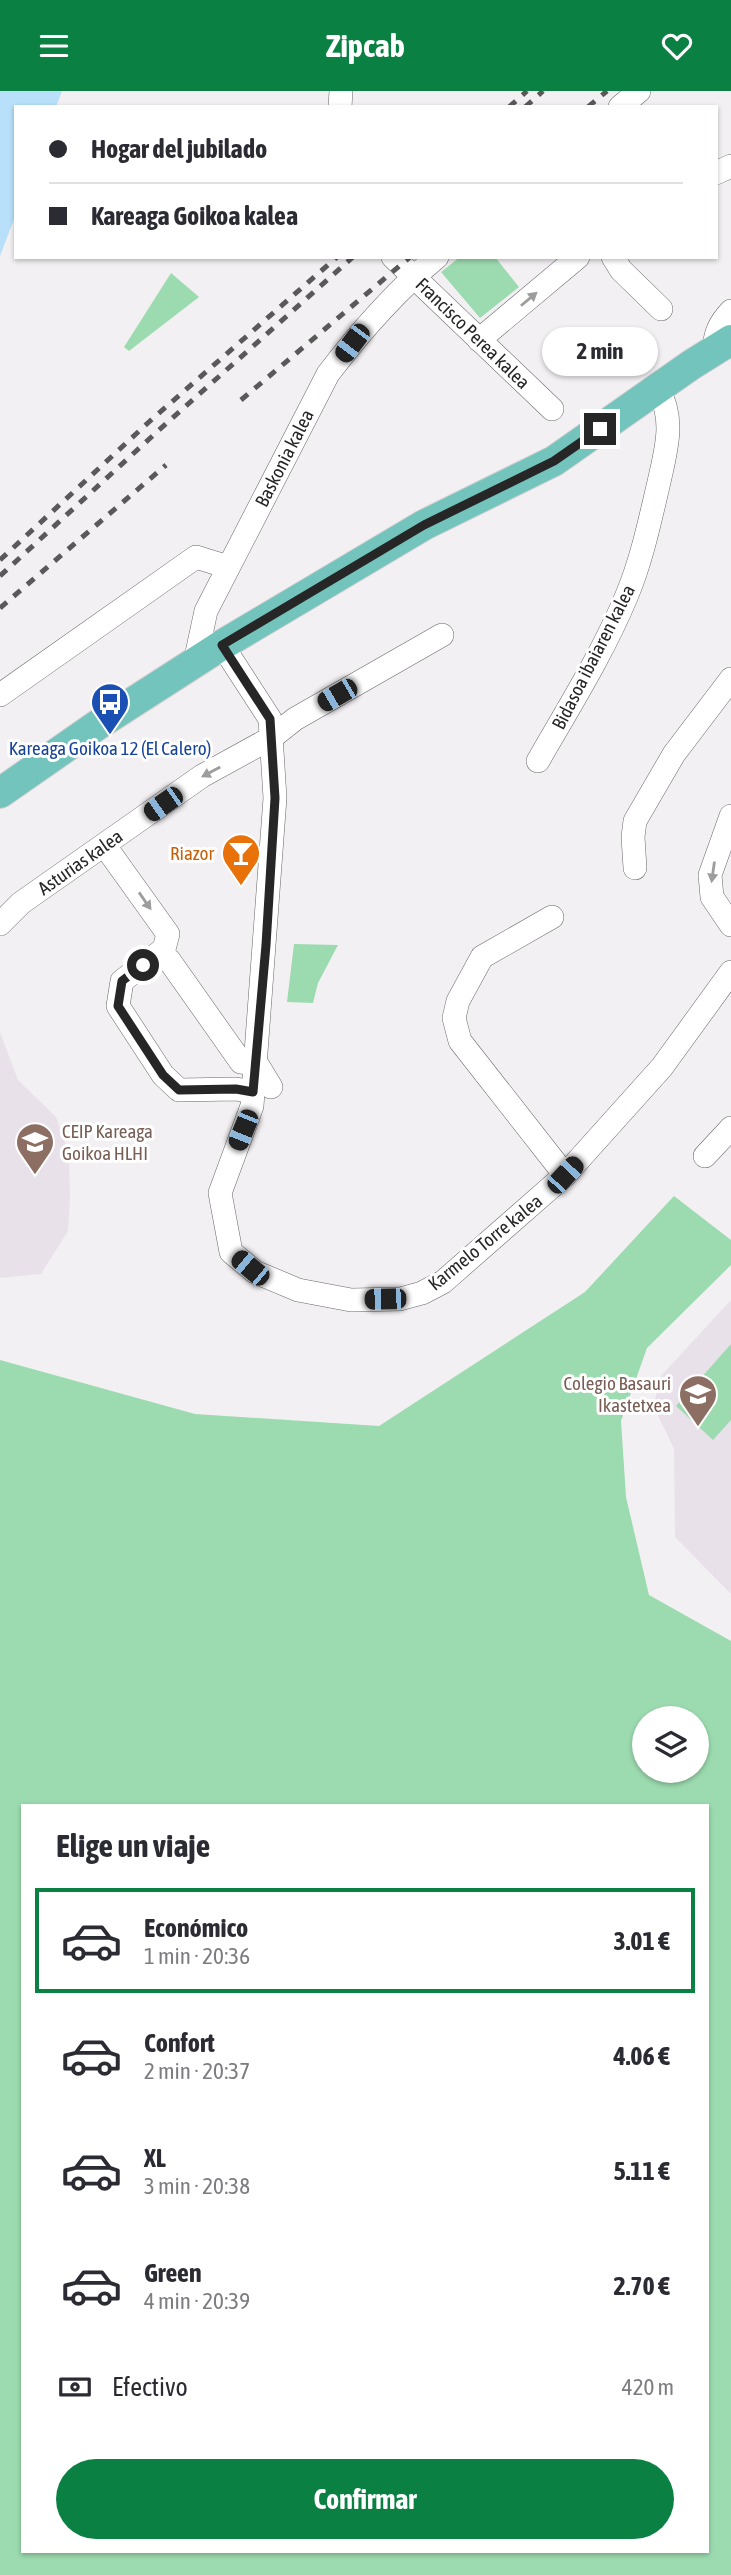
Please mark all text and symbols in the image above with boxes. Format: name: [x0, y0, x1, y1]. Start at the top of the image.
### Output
icon: menu: [35, 27, 73, 65]
text: Zipcab: [326, 27, 405, 64]
icon: heart: [658, 27, 696, 65]
text: Hogar del jubilado: [91, 134, 267, 164]
text: Kareaga Goikoa kalea: [91, 201, 298, 231]
street label: Francisco Perea kalea: [411, 273, 535, 393]
one-way arrow: [519, 291, 537, 306]
car: [331, 320, 374, 366]
callout: 2 min: [542, 327, 658, 377]
text: 2 min: [577, 338, 623, 364]
street label: Baskonia kalea: [250, 406, 318, 510]
route end: [584, 413, 616, 445]
street label: Bidasoa ibaiaren kalea: [547, 581, 639, 733]
car: [314, 675, 361, 715]
bus stop icon: Kareaga Goikoa 12 (El Calero): [89, 681, 131, 736]
place label: Kareaga Goikoa 12 (El Calero): [9, 737, 211, 759]
one-way arrow: [201, 765, 221, 777]
car: [140, 783, 187, 825]
street label: Asturias kalea: [33, 825, 127, 899]
bar icon: Riazor: [220, 832, 262, 887]
place label: Riazor: [170, 842, 214, 864]
one-way arrow: [707, 861, 718, 883]
one-way arrow: [138, 892, 152, 910]
route start: [127, 949, 159, 981]
car: [226, 1107, 261, 1153]
place label: CEIP Kareaga Goikoa HLHI: [62, 1120, 153, 1164]
school or university icon: CEIP Kareaga Goikoa HLHI: [14, 1121, 56, 1176]
car: [543, 1152, 588, 1198]
street label: Karmelo Torre kalea: [424, 1189, 546, 1295]
car: [228, 1246, 273, 1290]
car: [364, 1288, 407, 1310]
place label: Colegio Basauri Ikastetxea: [563, 1372, 671, 1416]
school or university icon: Colegio Basauri Ikastetxea: [677, 1373, 719, 1428]
map controls: [632, 1706, 709, 1783]
button: layers: [632, 1706, 709, 1783]
text: Elige un viaje: [56, 1827, 210, 1864]
icon: car: [60, 1909, 123, 1972]
text: Económico: [144, 1913, 248, 1943]
text: 3.01 €: [613, 1926, 670, 1956]
text: 1 min · 20:36: [144, 1943, 250, 1969]
icon: car: [60, 2024, 123, 2087]
text: Confort: [144, 2028, 215, 2058]
text: 4.06 €: [613, 2041, 670, 2071]
text: 2 min · 20:37: [144, 2058, 250, 2084]
icon: car: [60, 2139, 123, 2202]
text: XL: [144, 2143, 166, 2173]
text: 5.11 €: [613, 2156, 670, 2186]
text: 3 min · 20:38: [144, 2173, 250, 2199]
icon: car: [60, 2254, 123, 2317]
text: Green: [144, 2258, 202, 2288]
text: 2.70 €: [613, 2271, 670, 2301]
text: 4 min · 20:39: [144, 2288, 250, 2314]
icon: cash: [56, 2368, 94, 2406]
text: Efectivo: [112, 2372, 188, 2402]
text: 420 m: [622, 2374, 674, 2400]
button: Confirmar: [56, 2459, 674, 2539]

